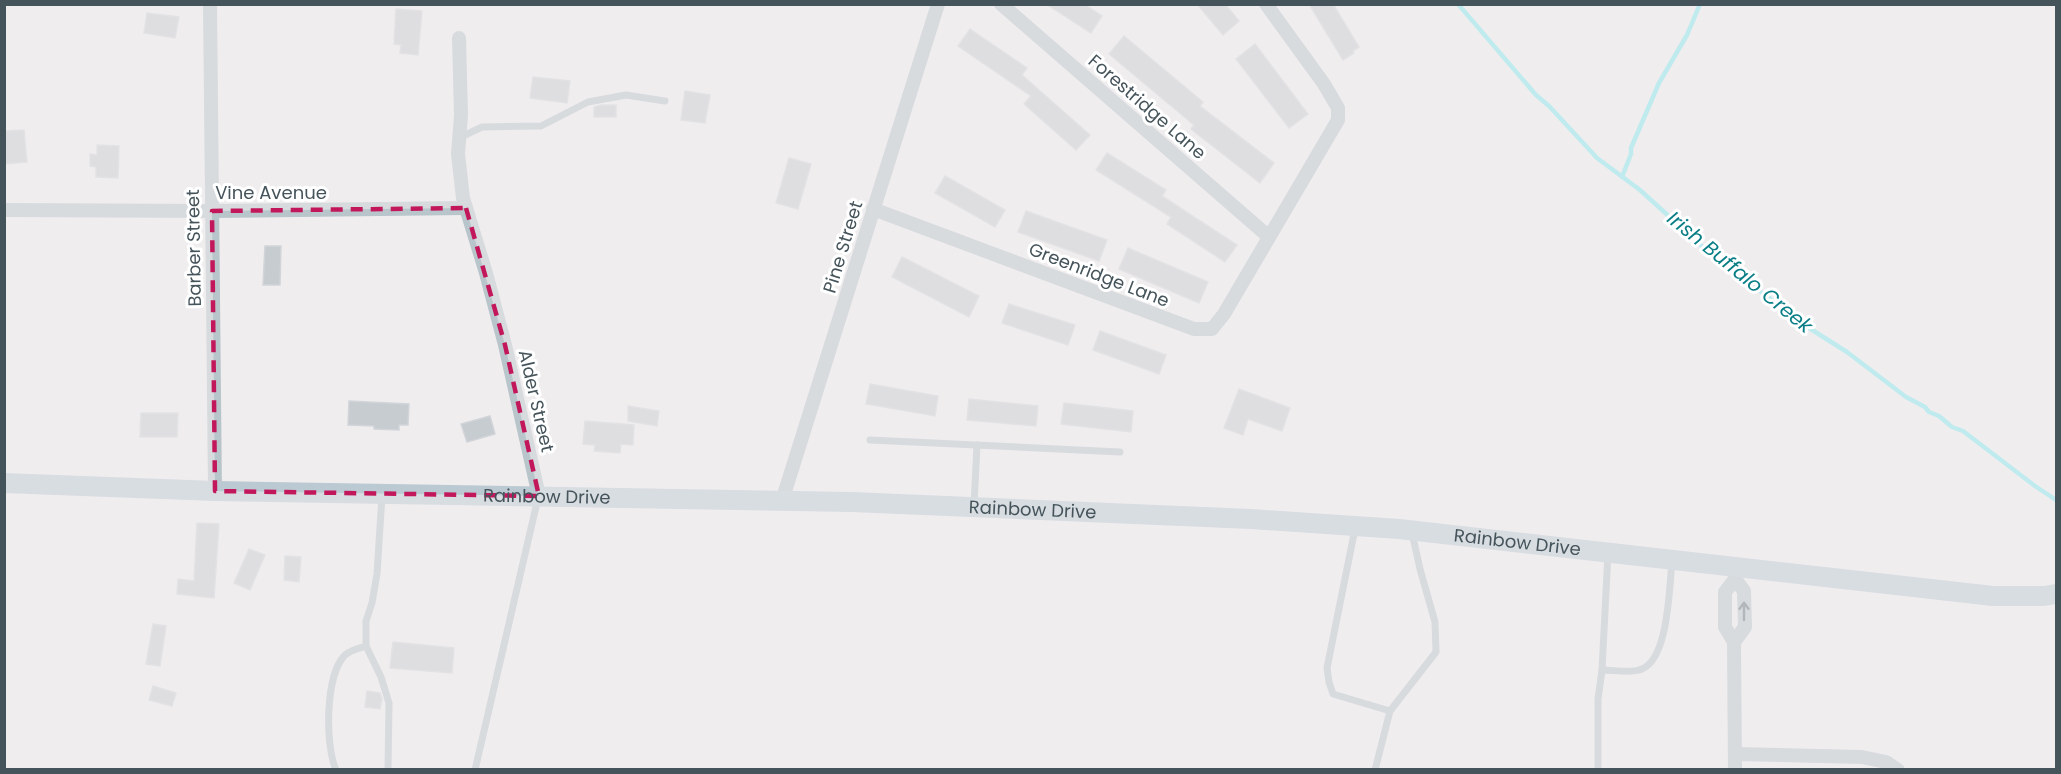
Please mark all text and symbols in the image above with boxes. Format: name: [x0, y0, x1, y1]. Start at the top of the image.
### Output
street label: Forestridge Lane: [1083, 48, 1212, 165]
street label: Vine Avenue: [215, 180, 327, 205]
street label: Barber Street: [180, 189, 207, 307]
street label: Pine Street: [817, 198, 868, 296]
water label: Irish Buffalo Creek: [1661, 205, 1820, 341]
street label: Greenridge Lane: [1025, 236, 1173, 313]
street label: Alder Street: [513, 347, 560, 454]
street label: Rainbow Drive: [483, 483, 611, 510]
street label: Rainbow Drive: [968, 494, 1097, 524]
street label: Rainbow Drive: [1453, 522, 1582, 561]
one-way arrow: [1739, 601, 1750, 621]

